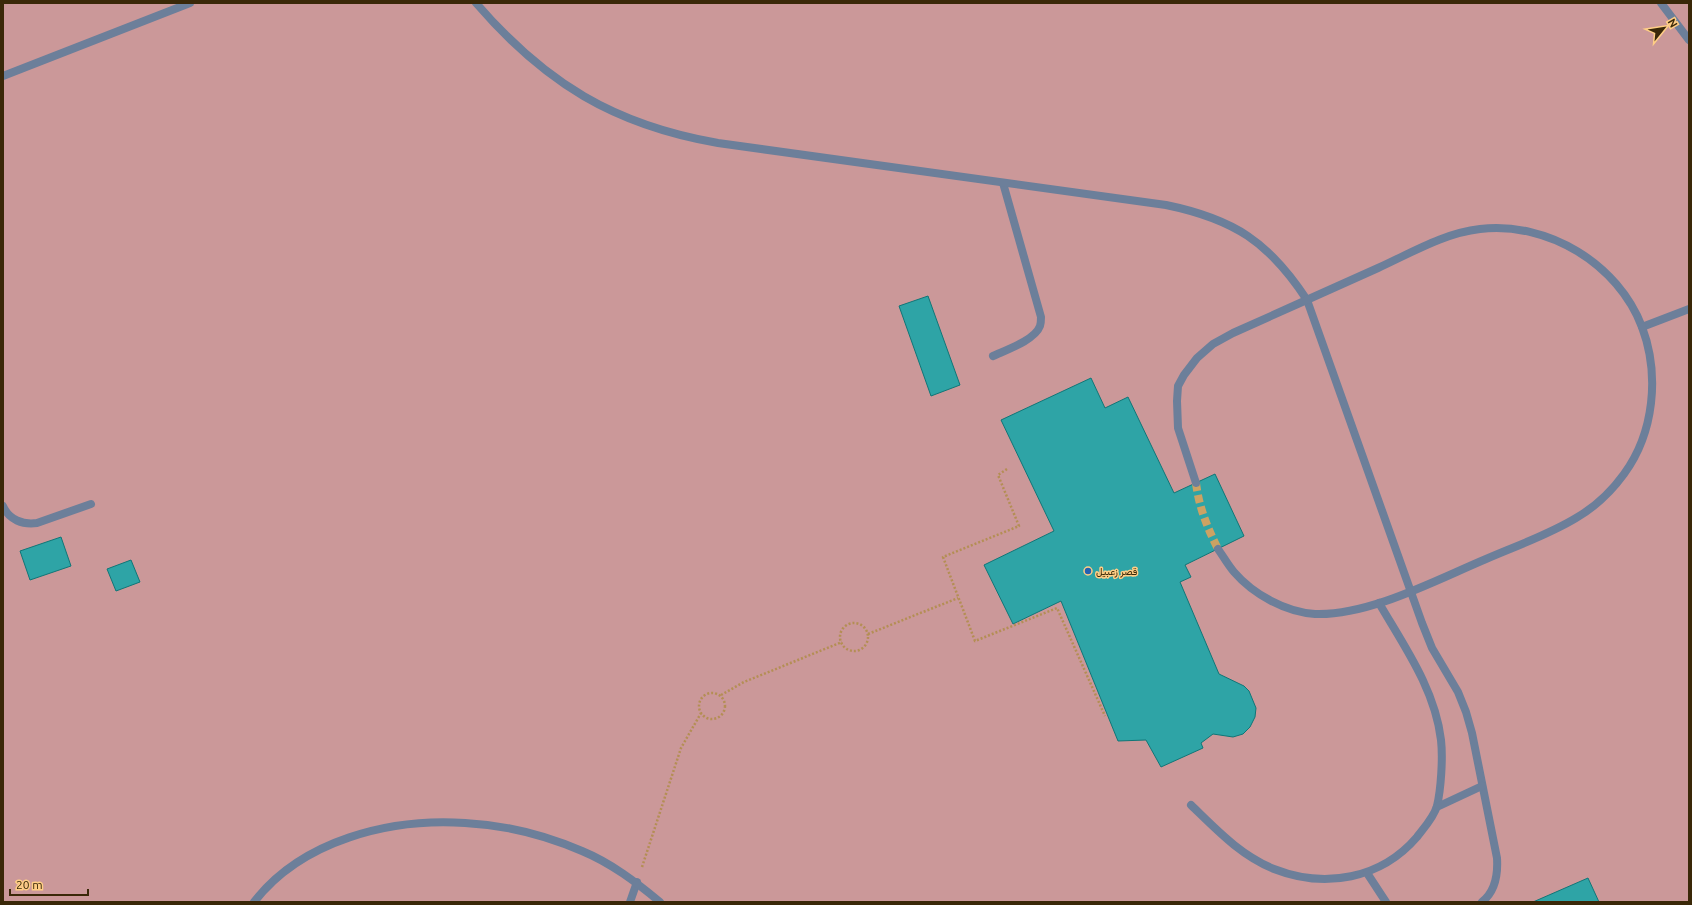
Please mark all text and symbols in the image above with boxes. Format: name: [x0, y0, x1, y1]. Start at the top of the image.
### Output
north arrow: [1644, 8, 1684, 48]
text: N: [1665, 16, 1680, 30]
marker: قصر زعبيل: [1083, 566, 1093, 576]
place label: قصر زعبيل: [1096, 566, 1138, 578]
scale bar: [10, 871, 88, 897]
text: 20 m: [16, 878, 43, 891]

